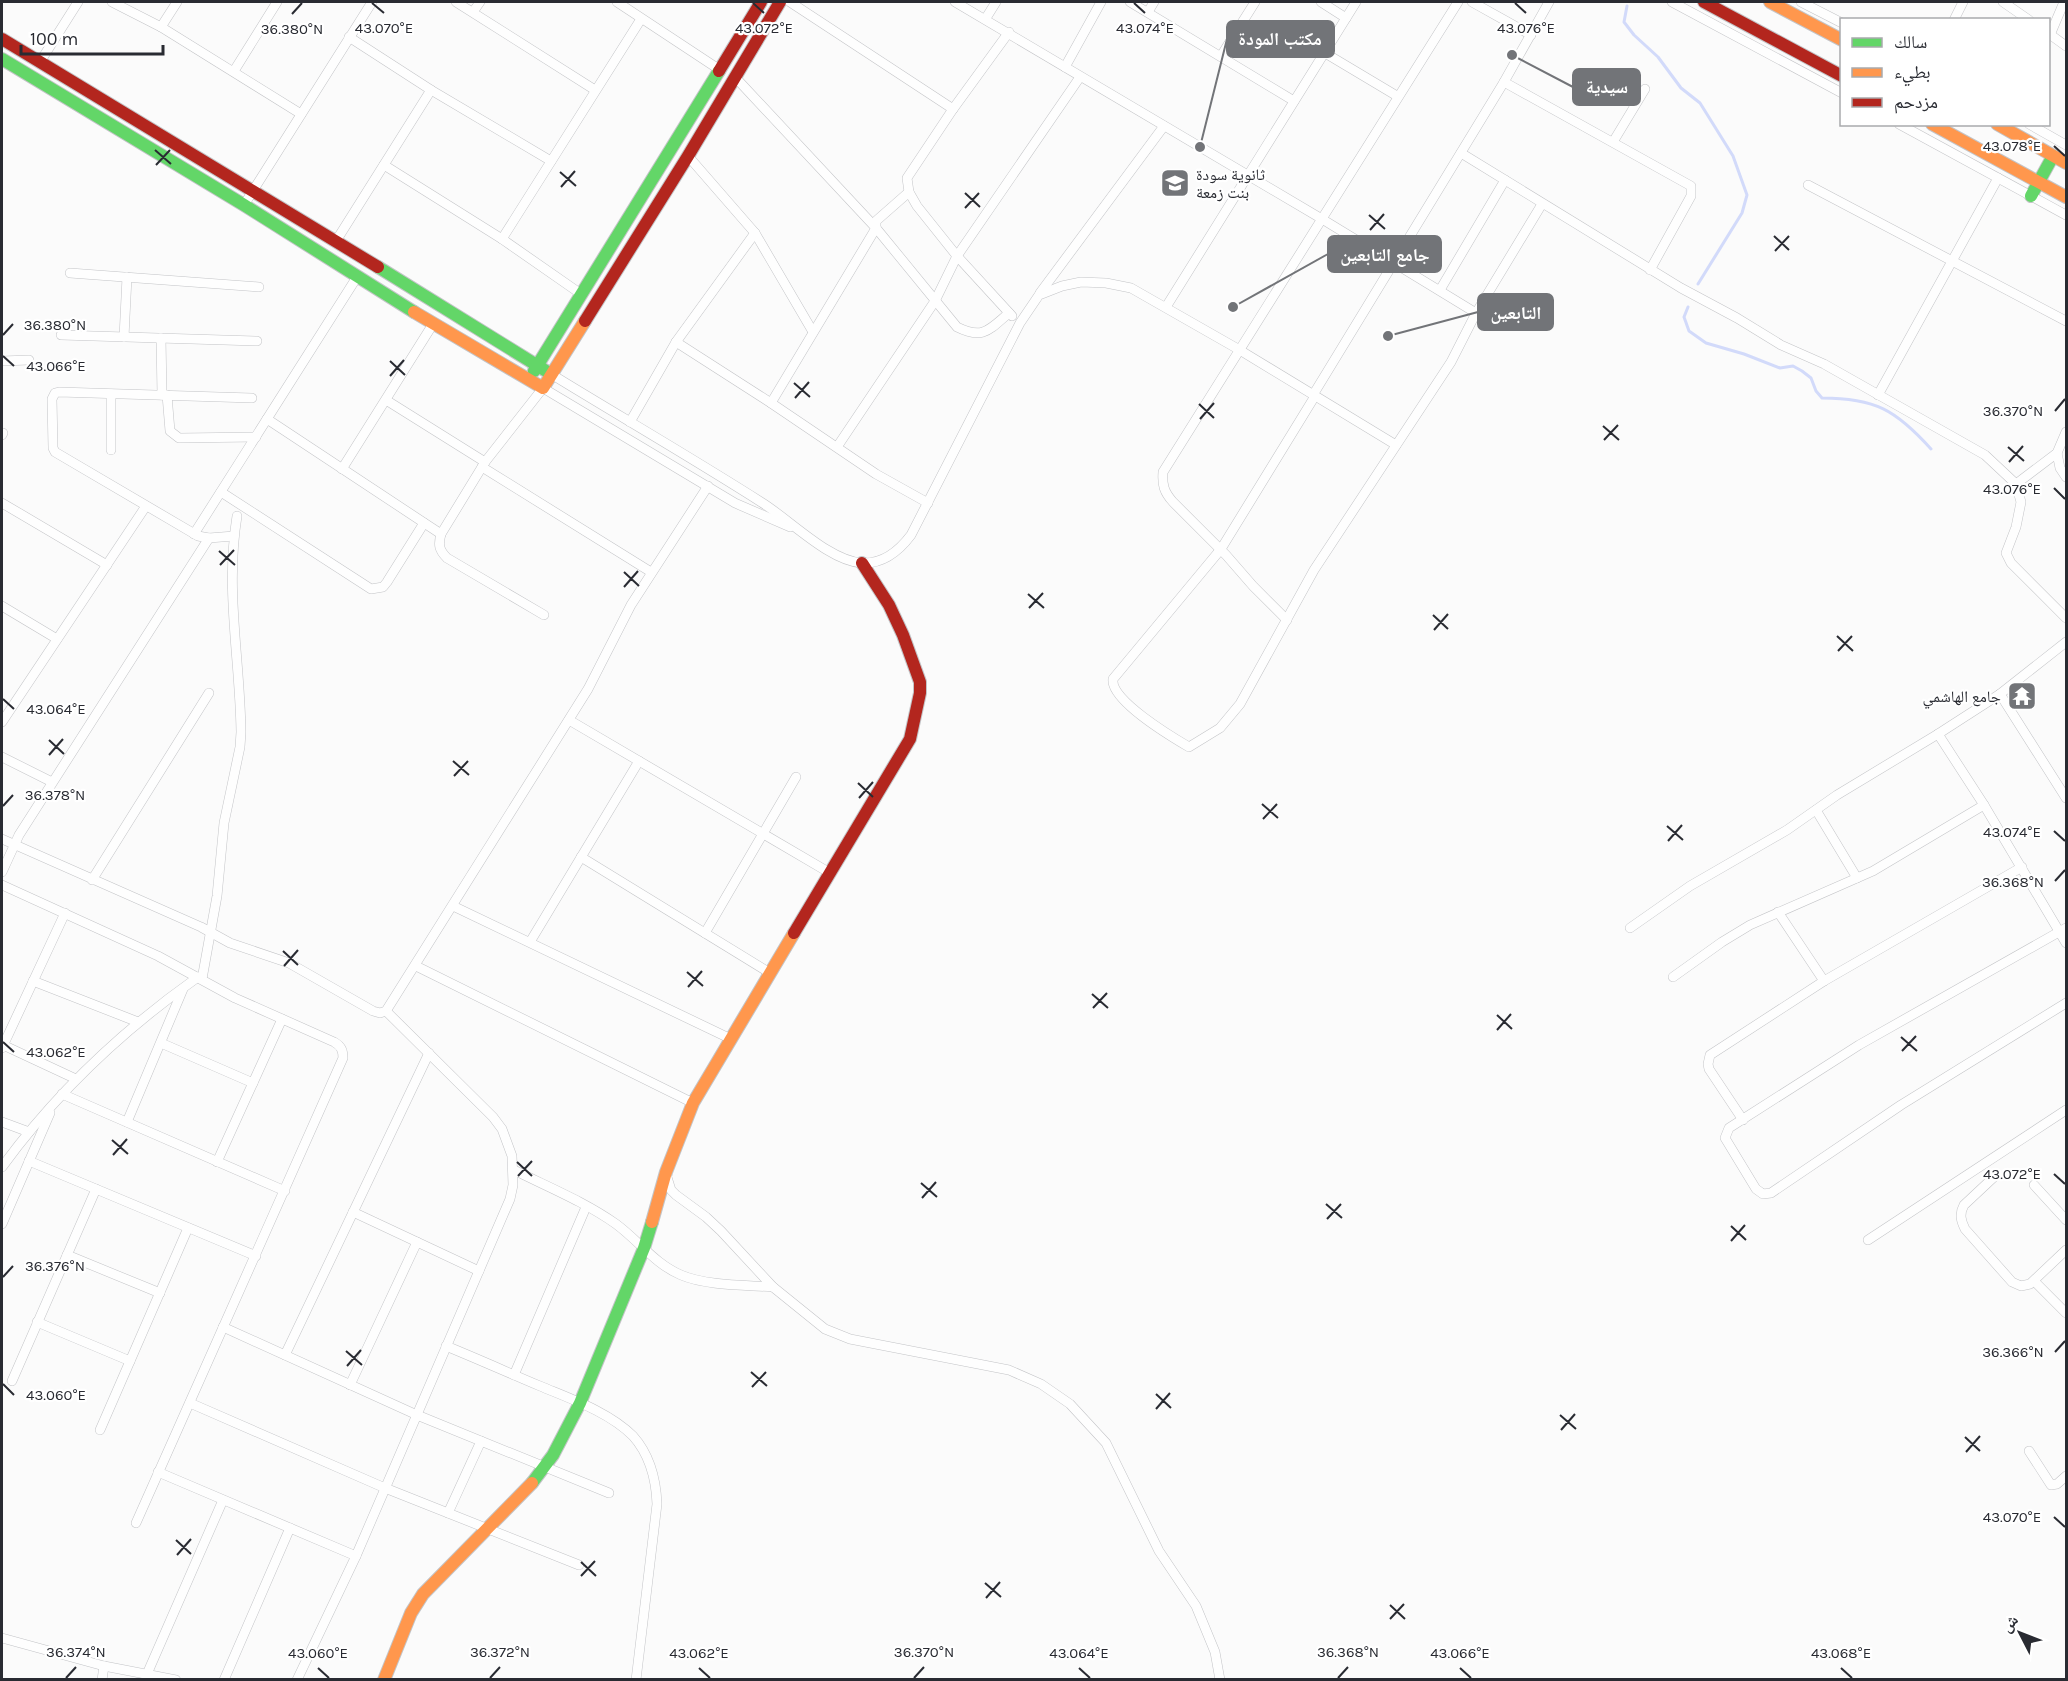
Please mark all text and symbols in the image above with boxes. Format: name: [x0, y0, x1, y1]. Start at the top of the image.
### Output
scale bar: [21, 18, 164, 56]
legend: [1840, 18, 2050, 126]
text: 43.070°E: [355, 19, 413, 37]
text: 43.072°E: [735, 19, 793, 37]
text: 43.074°E: [1116, 19, 1174, 37]
text: 43.076°E: [1497, 19, 1555, 37]
text: 36.380°N: [261, 20, 323, 38]
callout: مكتب المودة: [1227, 21, 1334, 57]
text: 100 m: [30, 28, 78, 50]
text: مكتب المودة: [1238, 28, 1322, 50]
text: سالك: [1894, 31, 1927, 53]
text: بطيء: [1894, 61, 1931, 87]
callout: سيدية: [1573, 69, 1640, 105]
text: سيدية: [1586, 76, 1628, 98]
text: مزدحم: [1894, 91, 1938, 114]
text: 43.078°E: [1983, 137, 2041, 155]
place label: ثانوية سودة بنت زمعة: [1196, 165, 1266, 202]
school or university icon: ثانوية سودة بنت زمعة: [1159, 167, 1191, 199]
callout: جامع التابعين: [1328, 236, 1441, 272]
text: جامع التابعين: [1340, 244, 1430, 267]
callout: التابعين: [1478, 294, 1553, 330]
text: التابعين: [1491, 302, 1541, 324]
text: 36.380°N: [24, 316, 86, 334]
text: 43.066°E: [26, 357, 86, 375]
text: 36.370°N: [1983, 402, 2043, 420]
text: 43.076°E: [1983, 480, 2041, 498]
temple icon: جامع الهاشمي: [2006, 680, 2038, 712]
place label: جامع الهاشمي: [1923, 687, 2001, 709]
text: 43.064°E: [26, 700, 86, 718]
text: 36.378°N: [25, 786, 85, 804]
text: 43.074°E: [1983, 823, 2041, 841]
text: 36.368°N: [1982, 873, 2044, 891]
text: 43.062°E: [26, 1043, 86, 1061]
text: 43.072°E: [1983, 1165, 2041, 1183]
text: 36.376°N: [25, 1257, 85, 1275]
text: 36.366°N: [1982, 1343, 2044, 1361]
text: 43.060°E: [26, 1386, 86, 1404]
text: 43.070°E: [1983, 1508, 2041, 1526]
north arrow: [1990, 1603, 2050, 1663]
text: ش: [1996, 1611, 2022, 1636]
text: 36.374°N: [46, 1643, 106, 1661]
text: 36.372°N: [470, 1643, 530, 1661]
text: 36.370°N: [894, 1643, 954, 1661]
text: 36.368°N: [1317, 1643, 1379, 1661]
text: 43.060°E: [288, 1644, 348, 1662]
text: 43.062°E: [669, 1644, 729, 1662]
text: 43.064°E: [1049, 1644, 1109, 1662]
text: 43.066°E: [1430, 1644, 1490, 1662]
text: 43.068°E: [1811, 1644, 1871, 1662]

